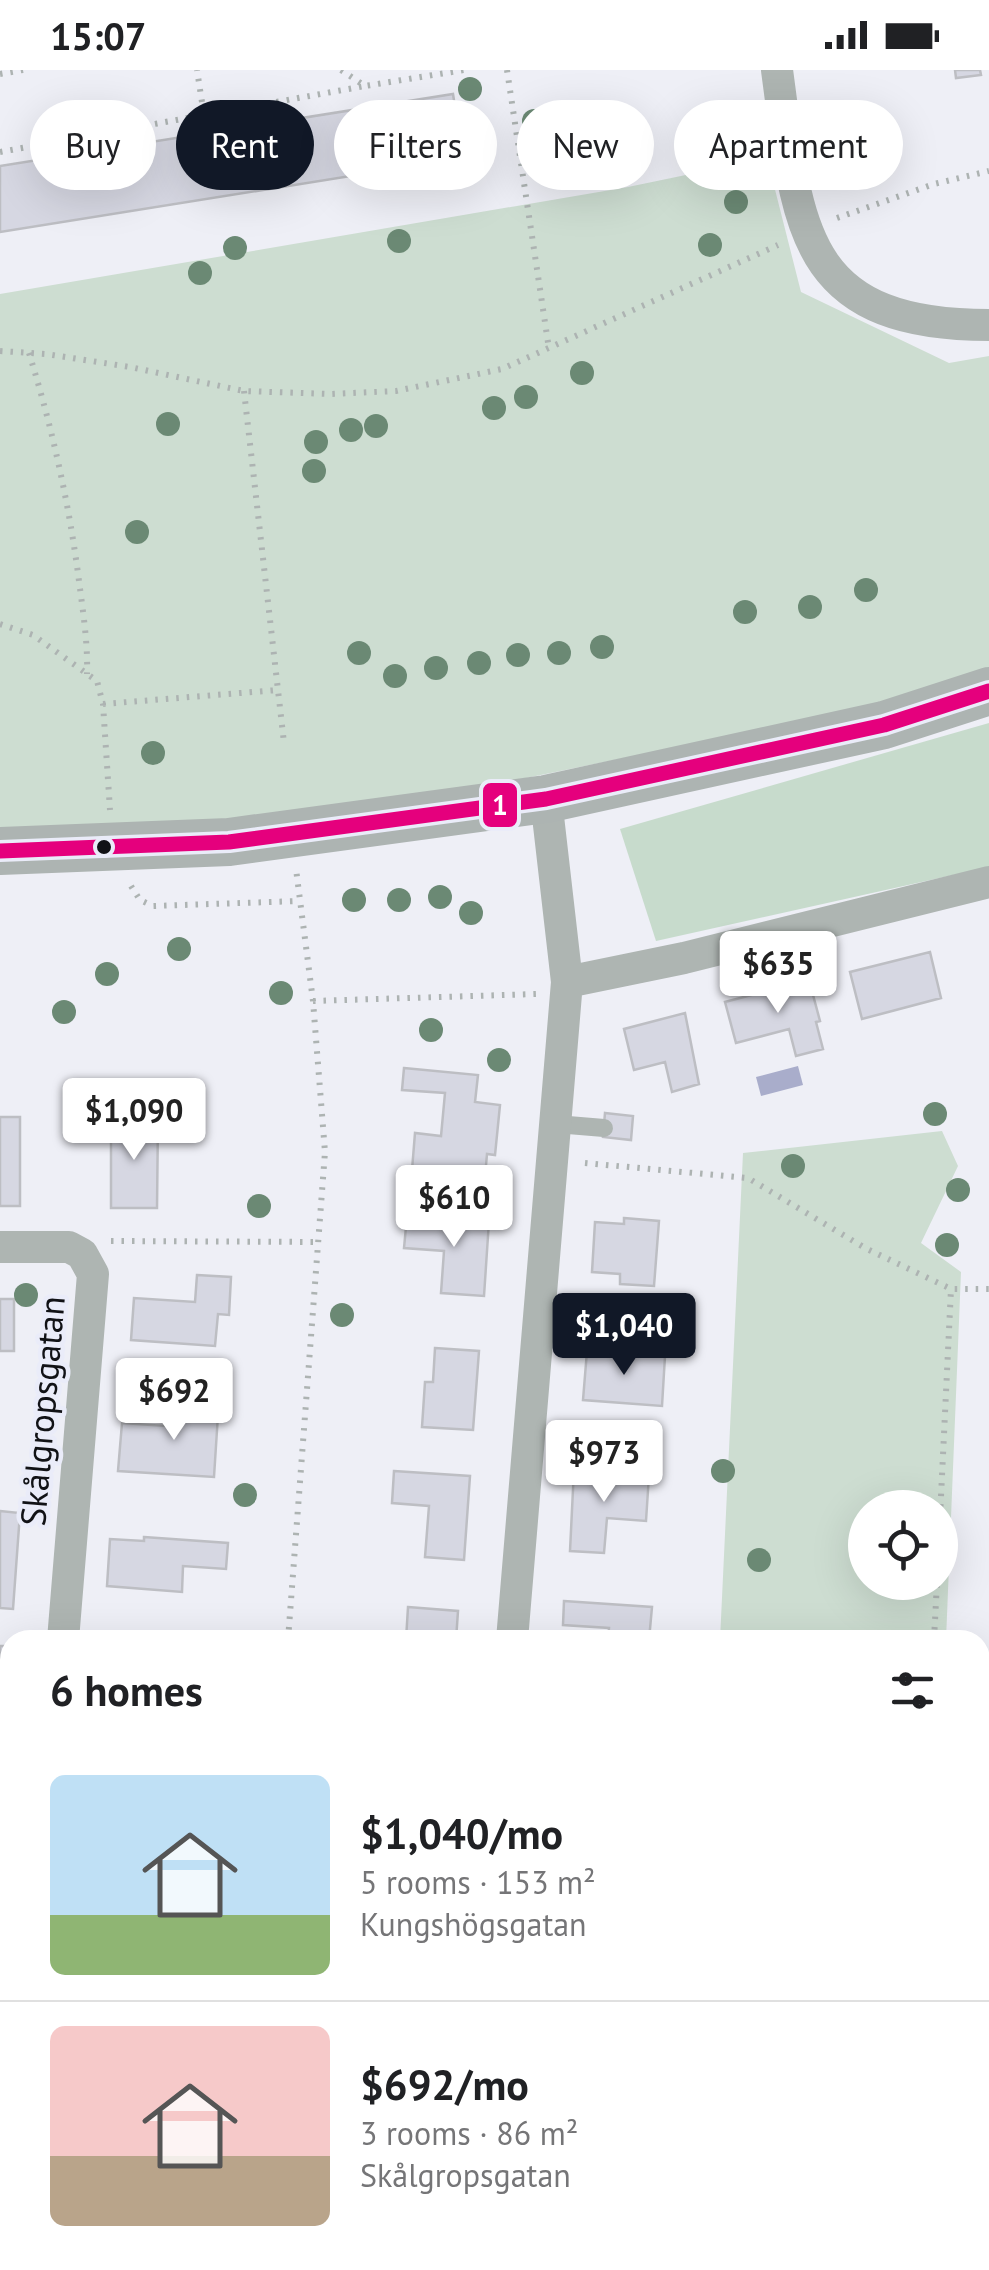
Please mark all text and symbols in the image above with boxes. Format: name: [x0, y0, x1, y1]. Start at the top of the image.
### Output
text: 15:07: [50, 11, 146, 60]
chip: Buy: [30, 100, 156, 190]
chip: Rent: [176, 100, 314, 190]
chip: Filters: [334, 100, 497, 190]
chip: New: [517, 100, 654, 190]
chip: Apartment: [674, 100, 903, 190]
line badge: 1: [481, 781, 519, 829]
text: 1: [492, 786, 508, 823]
unlabelled marker: [94, 837, 114, 857]
pin: $635: [719, 931, 837, 1016]
text: $635: [742, 942, 814, 984]
pin: $1,090: [53, 1078, 215, 1163]
text: $1,090: [85, 1089, 183, 1131]
pin: $610: [395, 1165, 513, 1250]
text: $610: [418, 1176, 490, 1218]
pin: $1,040: [543, 1293, 705, 1378]
street label: Skålgropsgatan: [9, 1294, 75, 1528]
text: $1,040: [575, 1304, 673, 1346]
pin: $692: [115, 1358, 233, 1443]
text: $692: [138, 1369, 210, 1411]
pin: $973: [545, 1420, 663, 1505]
text: $973: [568, 1431, 640, 1473]
map controls: [848, 1490, 958, 1600]
button: locate: [848, 1490, 958, 1600]
text: 6 homes: [50, 1663, 203, 1718]
icon: filters: [885, 1663, 940, 1718]
text: $1,040/mo: [360, 1806, 563, 1861]
icon: home: [130, 1815, 250, 1935]
text: 5 rooms · 153 m²: [360, 1861, 596, 1903]
text: Kungshögsgatan: [360, 1903, 587, 1945]
text: $692/mo: [360, 2057, 529, 2112]
icon: home: [130, 2066, 250, 2186]
text: 3 rooms · 86 m²: [360, 2112, 578, 2154]
text: Skålgropsgatan: [360, 2154, 571, 2196]

